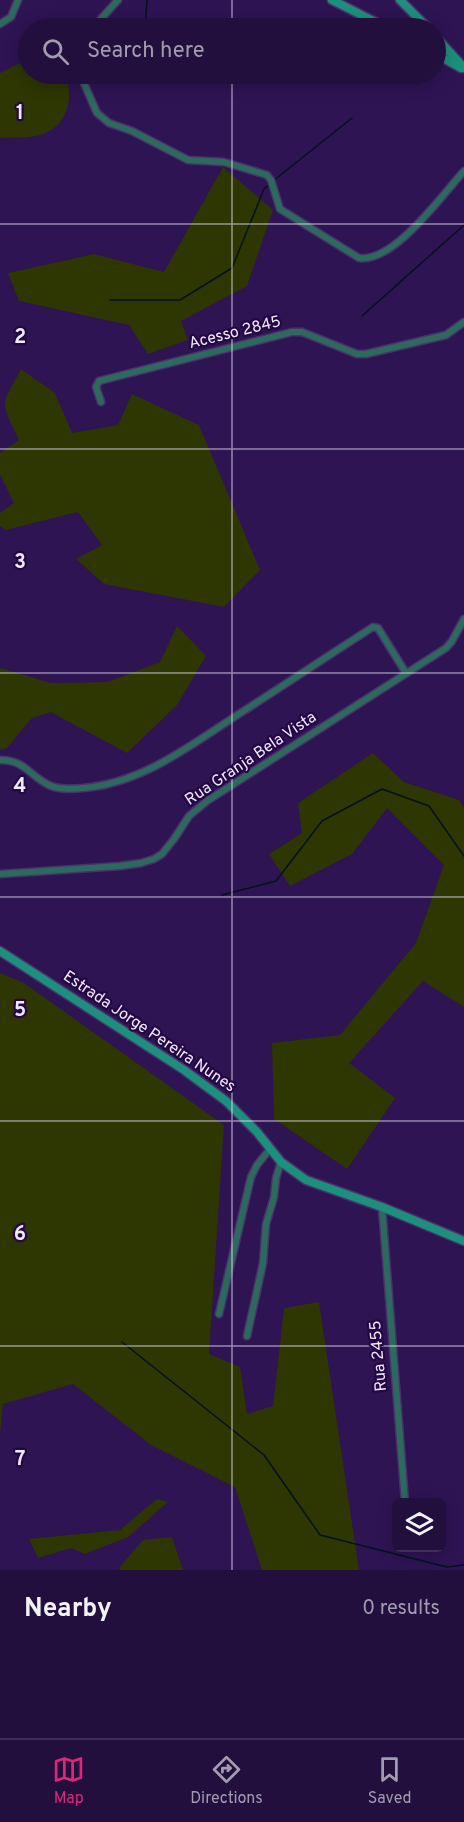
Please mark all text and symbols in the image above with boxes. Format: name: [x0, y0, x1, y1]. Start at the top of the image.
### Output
search box: [18, 18, 446, 84]
icon: search: [39, 35, 72, 68]
text: Search here: [87, 38, 205, 65]
text: 1: [16, 101, 24, 127]
street label: Acesso 2845: [187, 312, 283, 354]
text: 2: [14, 325, 26, 351]
text: 3: [14, 550, 26, 576]
street label: Rua Granja Bela Vista: [182, 708, 320, 810]
text: 4: [14, 774, 26, 800]
street label: Estrada Jorge Pereira Nunes: [59, 967, 239, 1097]
text: 5: [14, 998, 26, 1024]
text: 6: [14, 1222, 26, 1248]
street label: Rua 2455: [366, 1320, 392, 1392]
text: 7: [15, 1447, 25, 1473]
map controls: [392, 1498, 446, 1552]
button: layers: [392, 1498, 446, 1552]
text: Nearby: [24, 1593, 112, 1626]
text: 0 results: [362, 1596, 440, 1622]
tab: Map: [52, 1753, 85, 1809]
tab: Directions: [190, 1753, 263, 1809]
tab: Saved: [368, 1753, 412, 1809]

